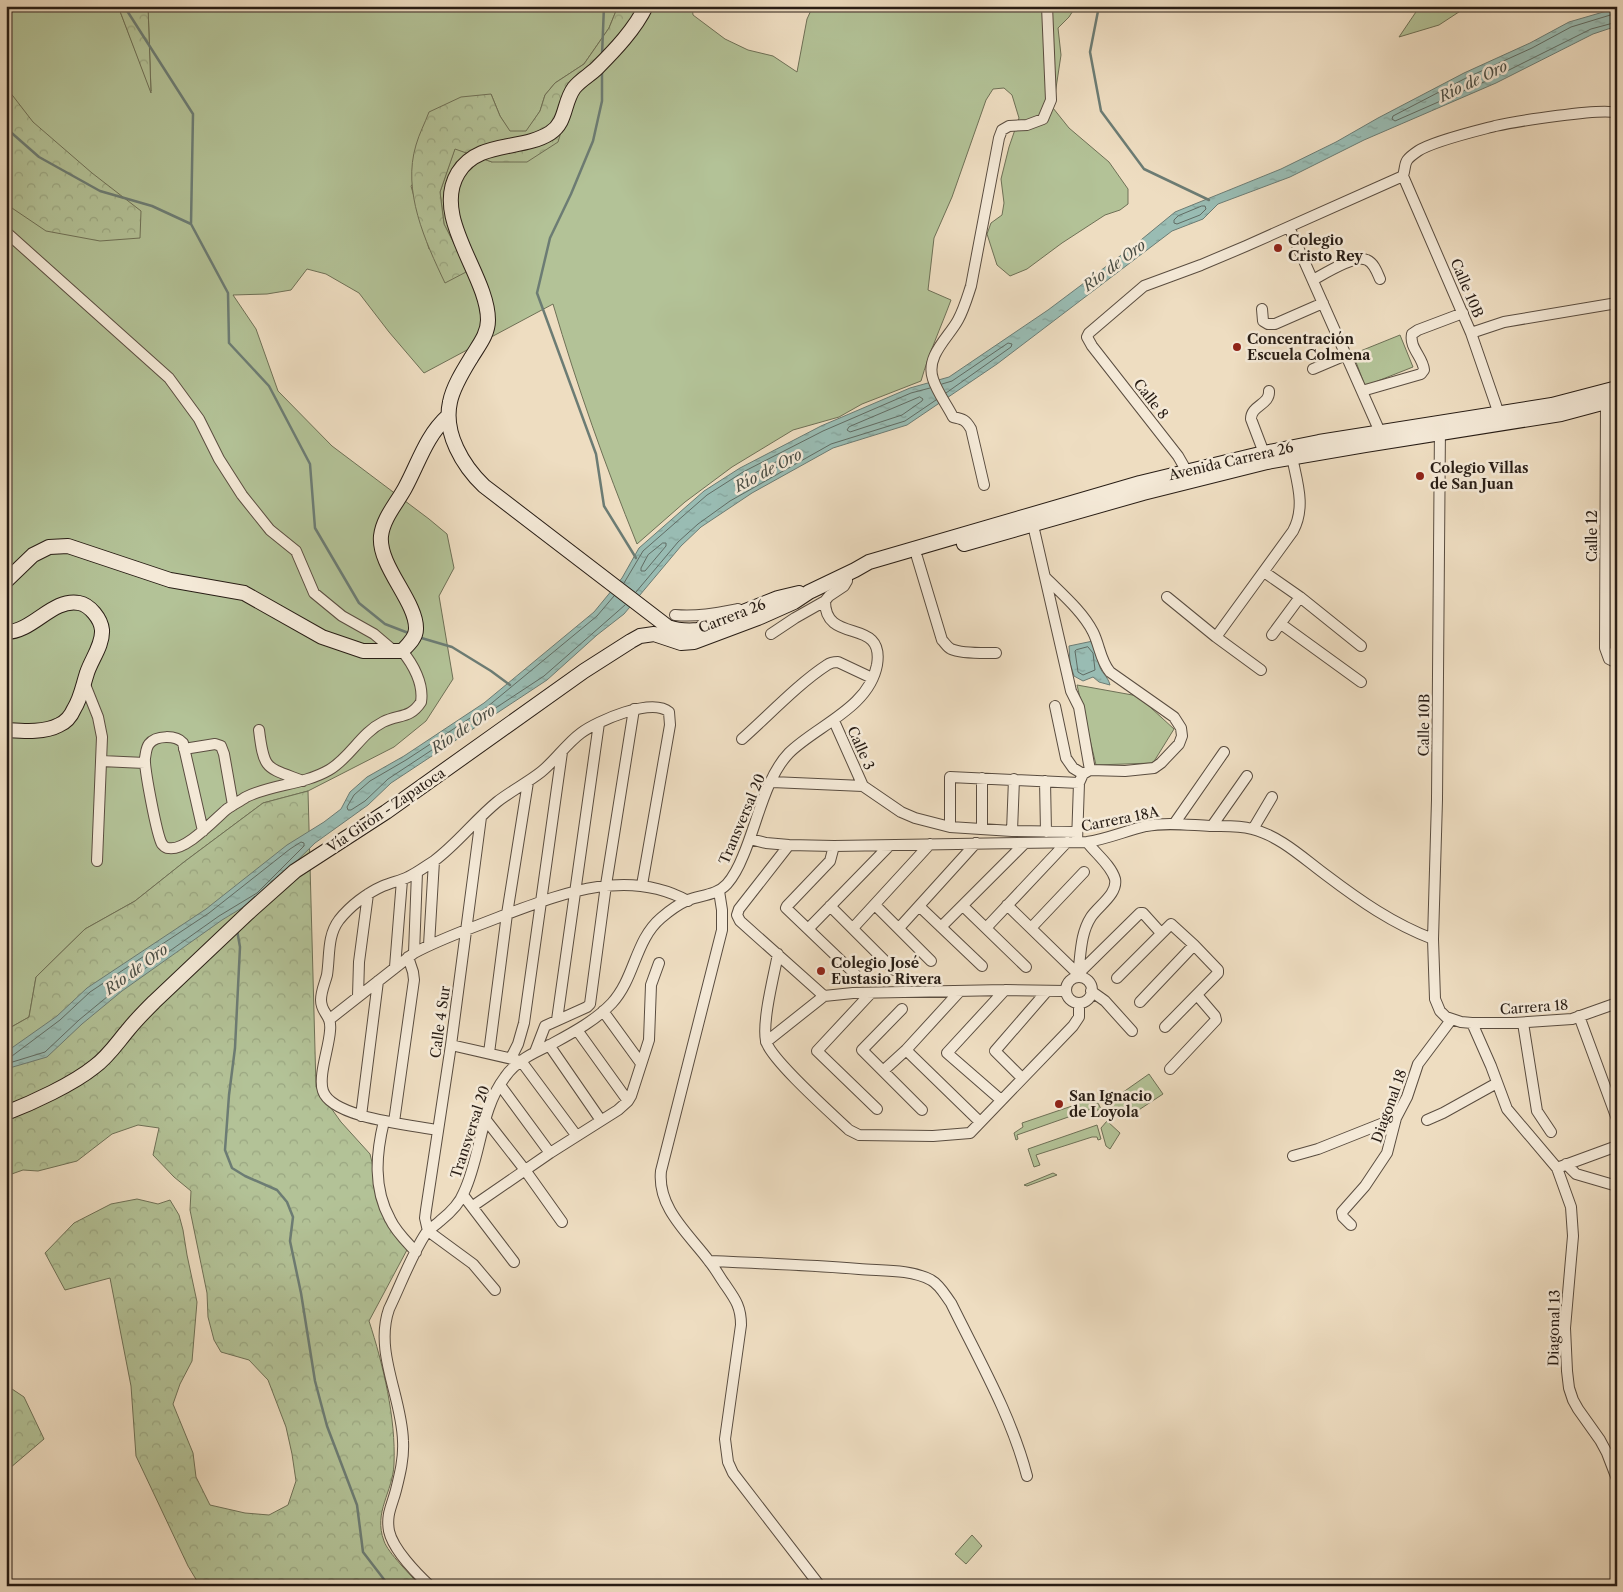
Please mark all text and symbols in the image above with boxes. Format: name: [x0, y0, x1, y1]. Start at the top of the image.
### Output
water label: Río de Oro: [1435, 56, 1510, 106]
place label: Colegio Cristo Rey: [1288, 231, 1363, 265]
water label: Río de Oro: [1078, 235, 1149, 295]
marker: Colegio Cristo Rey: [1272, 242, 1284, 254]
street label: Calle 10B: [1446, 256, 1488, 321]
place label: Concentración Escuela Colmena: [1247, 330, 1371, 364]
marker: Concentración Escuela Colmena: [1231, 341, 1243, 353]
street label: Calle 8: [1130, 375, 1172, 423]
street label: Avenida Carrera 26: [1166, 438, 1295, 484]
water label: Río de Oro: [730, 444, 805, 496]
place label: Colegio Villas de San Juan: [1430, 459, 1529, 493]
marker: Colegio Villas de San Juan: [1414, 470, 1426, 482]
street label: Calle 12: [1583, 510, 1601, 562]
street label: Carrera 26: [696, 595, 768, 637]
street label: Calle 10B: [1414, 693, 1434, 756]
water label: Río de Oro: [426, 700, 499, 758]
street label: Calle 3: [843, 723, 879, 773]
street label: Vía Girón - Zapatoca: [323, 763, 449, 857]
street label: Transversal 20: [715, 771, 769, 867]
street label: Carrera 18A: [1080, 803, 1161, 835]
water label: Río de Oro: [100, 940, 171, 999]
place label: Colegio José Eustasio Rivera: [831, 954, 942, 988]
marker: Colegio José Eustasio Rivera: [815, 965, 827, 977]
street label: Calle 4 Sur: [426, 985, 454, 1059]
street label: Carrera 18: [1499, 996, 1569, 1018]
street label: Diagonal 18: [1367, 1067, 1411, 1145]
street label: Transversal 20: [446, 1083, 494, 1181]
place label: San Ignacio de Loyola: [1069, 1087, 1152, 1121]
marker: San Ignacio de Loyola: [1053, 1098, 1065, 1110]
street label: Diagonal 13: [1544, 1290, 1564, 1366]

